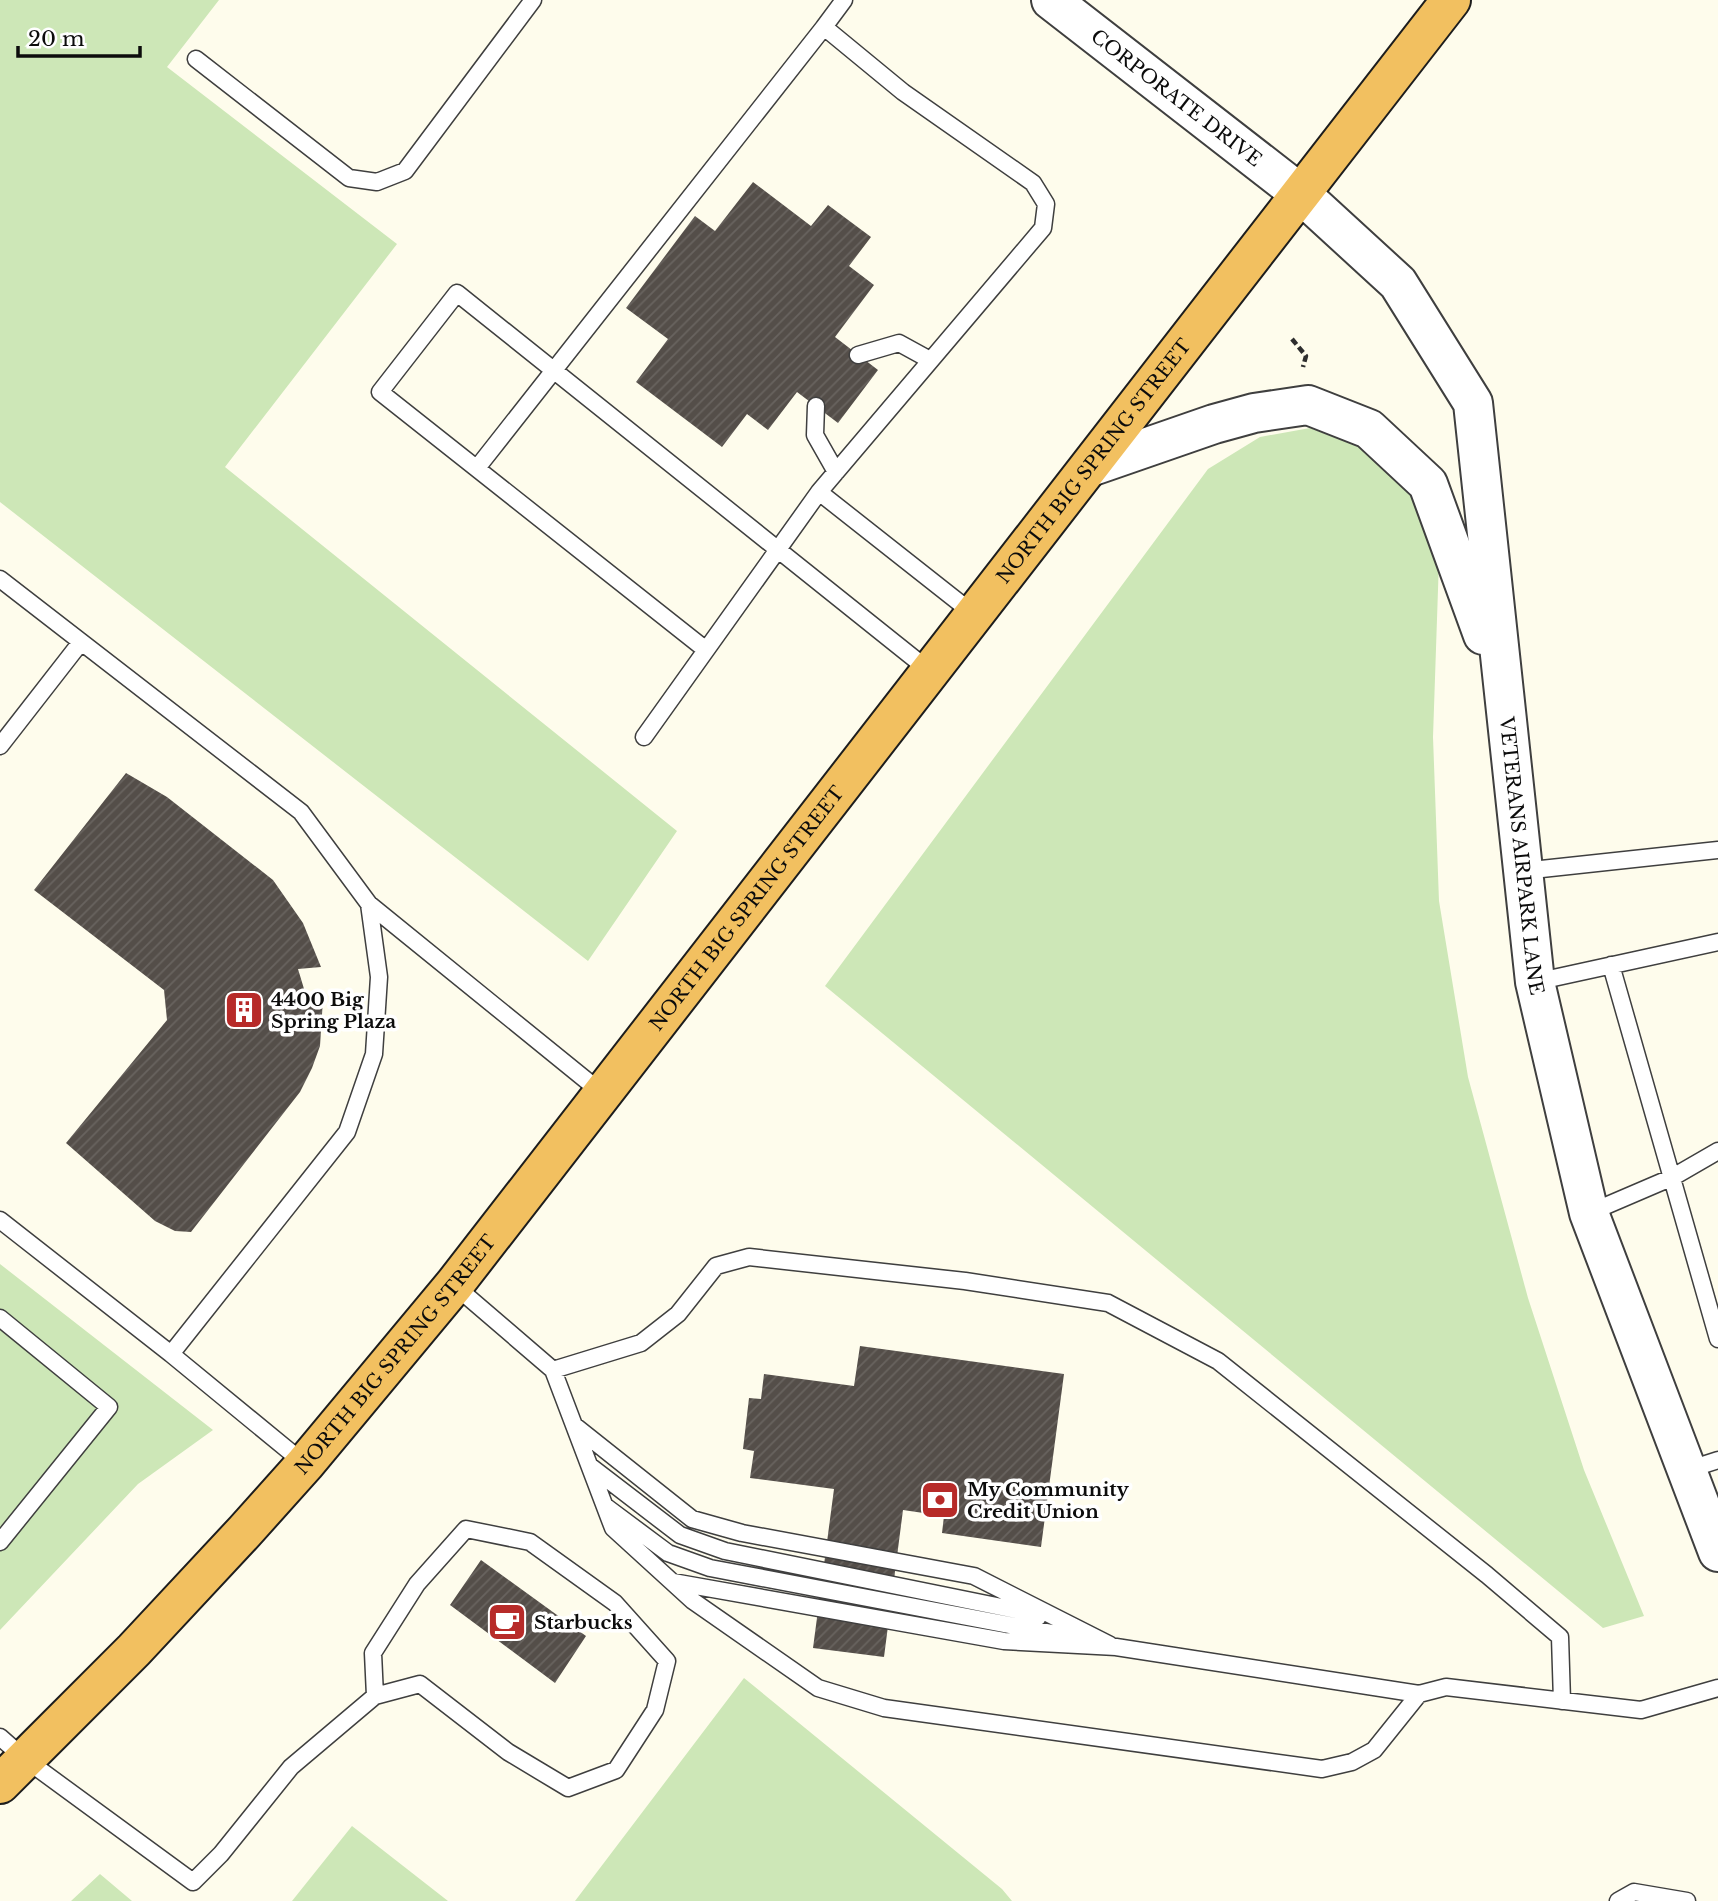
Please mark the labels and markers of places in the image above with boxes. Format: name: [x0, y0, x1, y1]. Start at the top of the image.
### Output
place label: 4400 Big Spring Plaza: [271, 988, 396, 1033]
building icon: 4400 Big Spring Plaza: [223, 989, 265, 1031]
place label: My Community Credit Union: [967, 1478, 1129, 1523]
bank icon: My Community Credit Union: [919, 1479, 961, 1521]
cafe icon: Starbucks: [486, 1601, 528, 1643]
place label: Starbucks: [534, 1611, 633, 1634]

